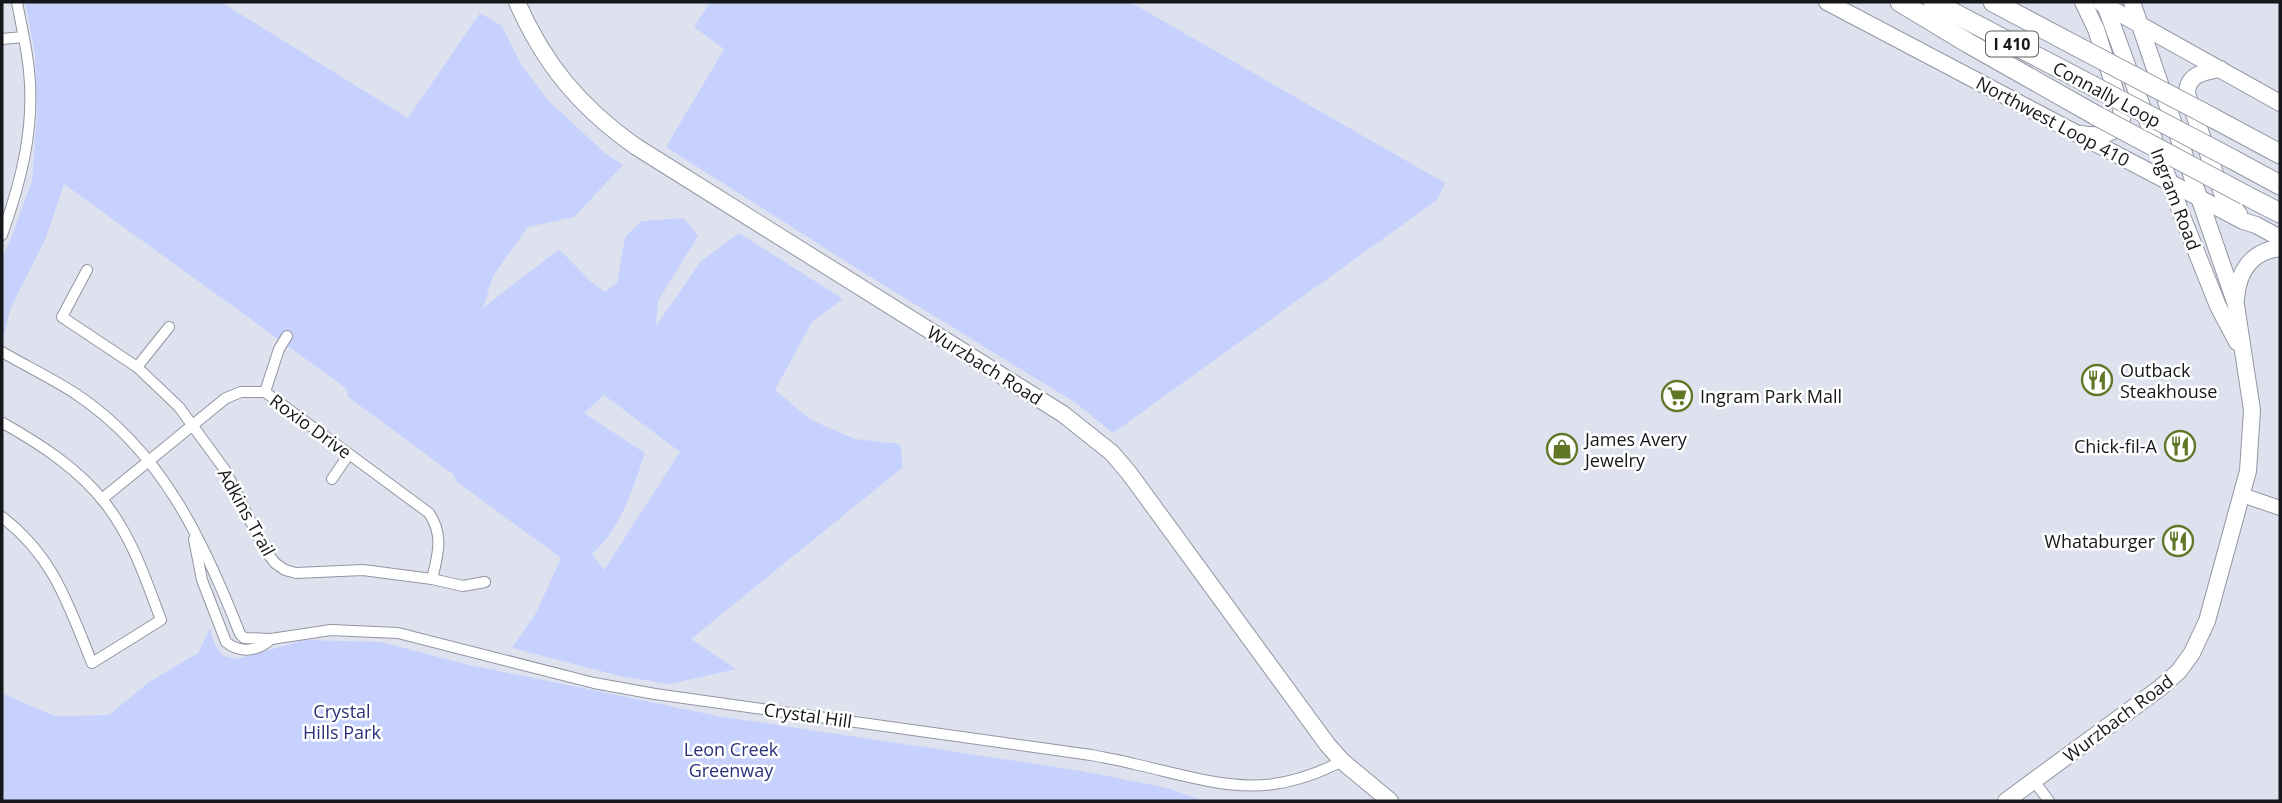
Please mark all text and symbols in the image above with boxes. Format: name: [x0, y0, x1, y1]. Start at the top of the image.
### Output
road number: I 410: [1986, 32, 2038, 56]
street label: Connally Loop: [2049, 55, 2165, 133]
street label: Northwest Loop 410: [1972, 70, 2134, 172]
street label: Ingram Road: [2146, 145, 2206, 253]
street label: Wurzbach Road: [923, 320, 1047, 410]
place label: Outback Steakhouse: [2120, 358, 2217, 403]
restaurant icon: Outback Steakhouse: [2080, 363, 2114, 397]
supermarket icon: Ingram Park Mall: [1660, 379, 1694, 413]
place label: Ingram Park Mall: [1700, 384, 1842, 408]
street label: Roxio Drive: [265, 388, 357, 464]
place label: James Avery Jewelry: [1583, 427, 1688, 472]
restaurant icon: Chick-fil-A: [2163, 429, 2197, 463]
shop icon: James Avery Jewelry: [1545, 432, 1579, 466]
place label: Chick-fil-A: [2074, 434, 2158, 458]
street label: Adkins Trail: [213, 464, 281, 560]
restaurant icon: Whataburger: [2161, 524, 2195, 558]
place label: Whataburger: [2044, 529, 2156, 553]
street label: Wurzbach Road: [2058, 669, 2178, 767]
street label: Crystal Hill: [762, 697, 854, 733]
park label: Crystal Hills Park: [303, 699, 381, 744]
park label: Leon Creek Greenway: [684, 737, 779, 782]

